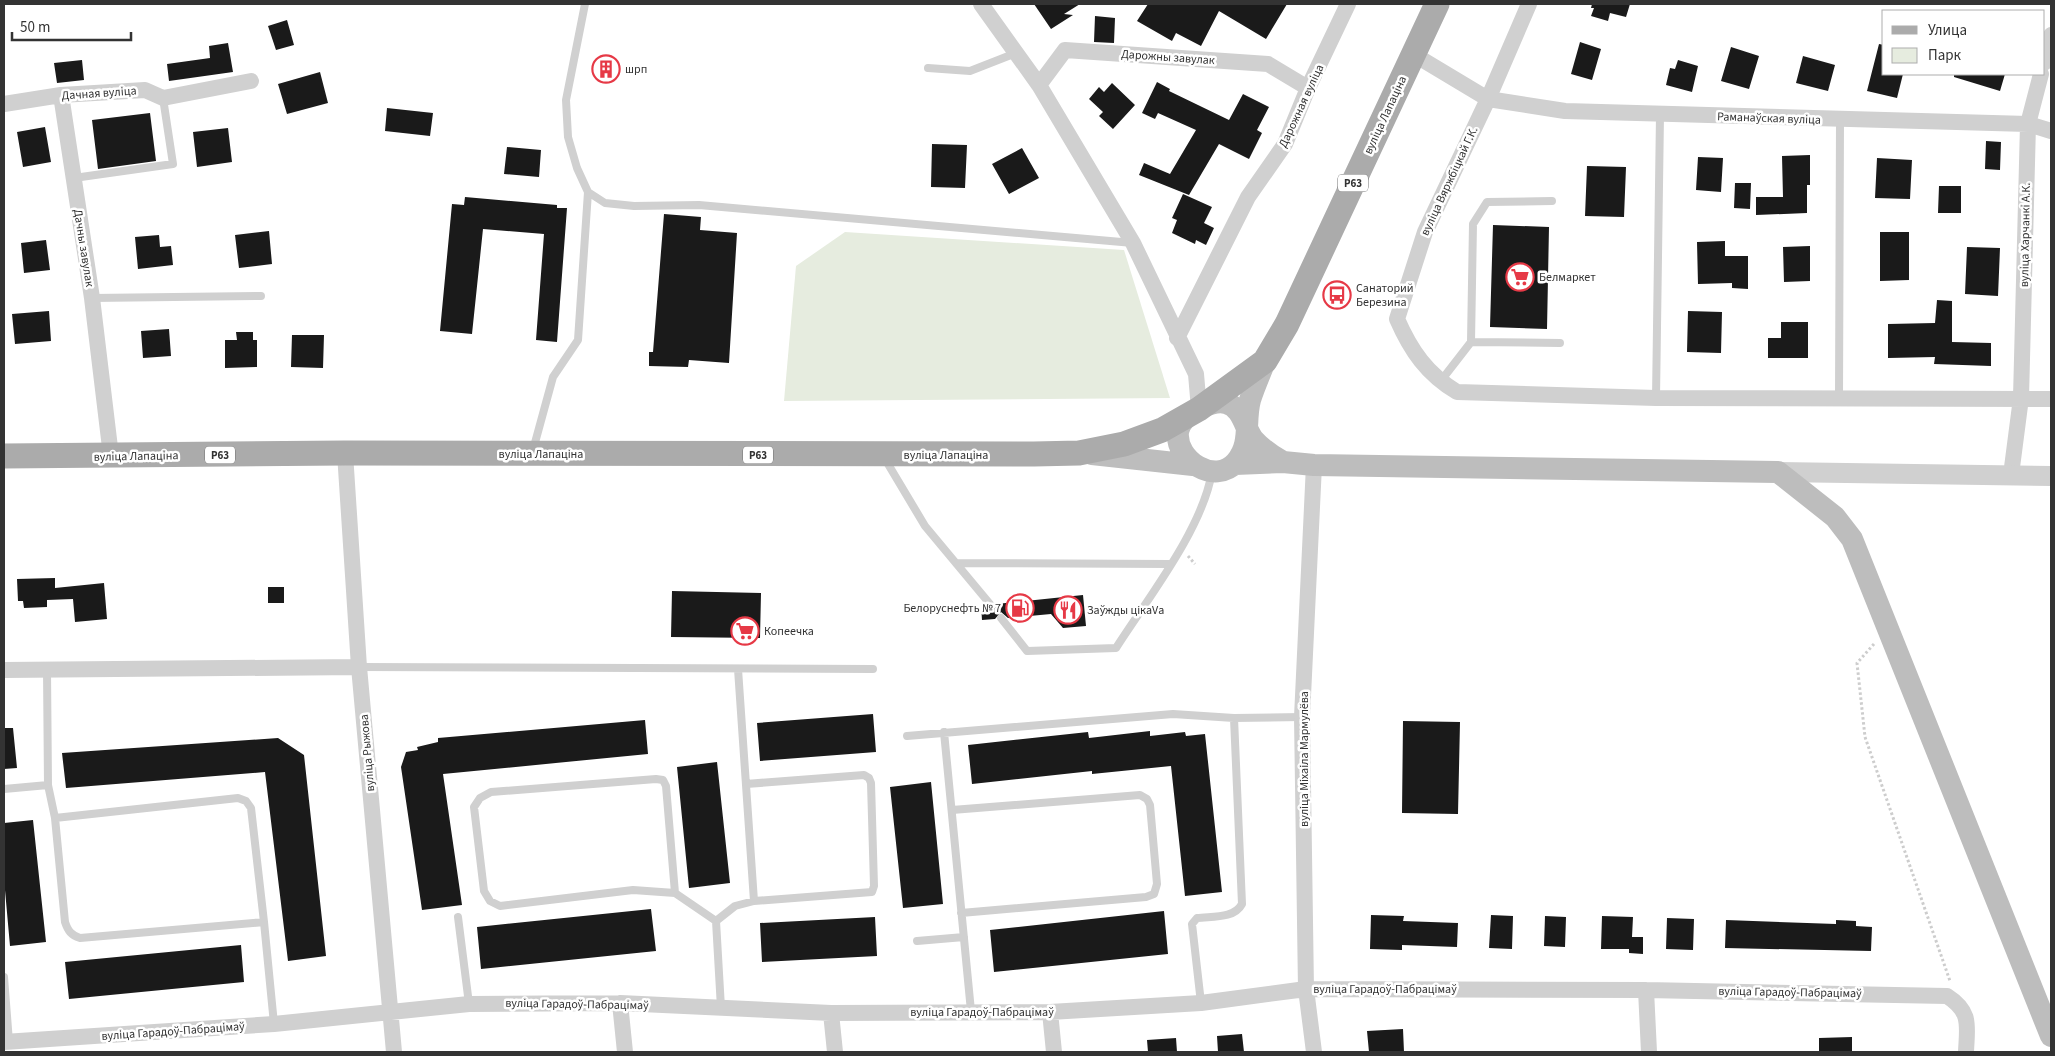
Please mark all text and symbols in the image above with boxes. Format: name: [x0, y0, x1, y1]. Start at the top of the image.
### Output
scale bar: [12, 10, 131, 42]
legend: [1882, 10, 2045, 75]
text: 50 m: [20, 17, 50, 38]
text: Улица: [1928, 20, 1967, 41]
text: Парк: [1928, 45, 1962, 66]
street label: Дарожны завулак: [1121, 46, 1215, 69]
building icon: шрп: [591, 54, 621, 84]
place label: шрп: [625, 61, 647, 78]
street label: Дарожная вуліца: [1275, 62, 1328, 151]
street label: вуліца Лапаціна: [1360, 73, 1411, 157]
street label: Дачная вуліца: [61, 82, 137, 105]
street label: Раманаўская вуліца: [1717, 108, 1821, 129]
street label: вуліца Вяржбіцкай Г.К.: [1417, 124, 1482, 239]
road number: Р63: [1338, 174, 1368, 192]
street label: вуліца Харчанкі А.К.: [2016, 183, 2035, 287]
street label: Дачны завулак: [69, 208, 98, 288]
supermarket icon: Белмаркет: [1505, 262, 1535, 292]
place label: Белмаркет: [1539, 269, 1596, 286]
bus stop icon: Санаторий Березина: [1322, 280, 1352, 310]
place label: Санаторий Березина: [1356, 280, 1414, 311]
road number: Р63: [205, 446, 235, 464]
street label: вуліца Лапаціна: [499, 446, 583, 463]
road number: Р63: [743, 446, 773, 464]
street label: вуліца Лапаціна: [93, 447, 179, 466]
street label: вуліца Лапаціна: [904, 447, 988, 464]
fuel station icon: Белоруснефть № 7: [1005, 593, 1035, 623]
restaurant icon: Заўжды цікаVа: [1053, 595, 1083, 625]
place label: Белоруснефть № 7: [903, 600, 1001, 617]
place label: Заўжды цікаVа: [1087, 602, 1164, 619]
supermarket icon: Копеечка: [730, 616, 760, 646]
place label: Копеечка: [764, 623, 814, 640]
street label: вуліца Міхаіла Мармулёва: [1296, 691, 1313, 827]
street label: вуліца Рыжова: [356, 714, 379, 792]
street label: вуліца Гарадоў-Пабрацімаў: [1313, 981, 1457, 998]
street label: вуліца Гарадоў-Пабрацімаў: [1718, 983, 1862, 1002]
street label: вуліца Гарадоў-Пабрацімаў: [505, 995, 649, 1014]
street label: вуліца Гарадоў-Пабрацімаў: [910, 1004, 1054, 1021]
street label: вуліца Гарадоў-Пабрацімаў: [101, 1018, 246, 1045]

